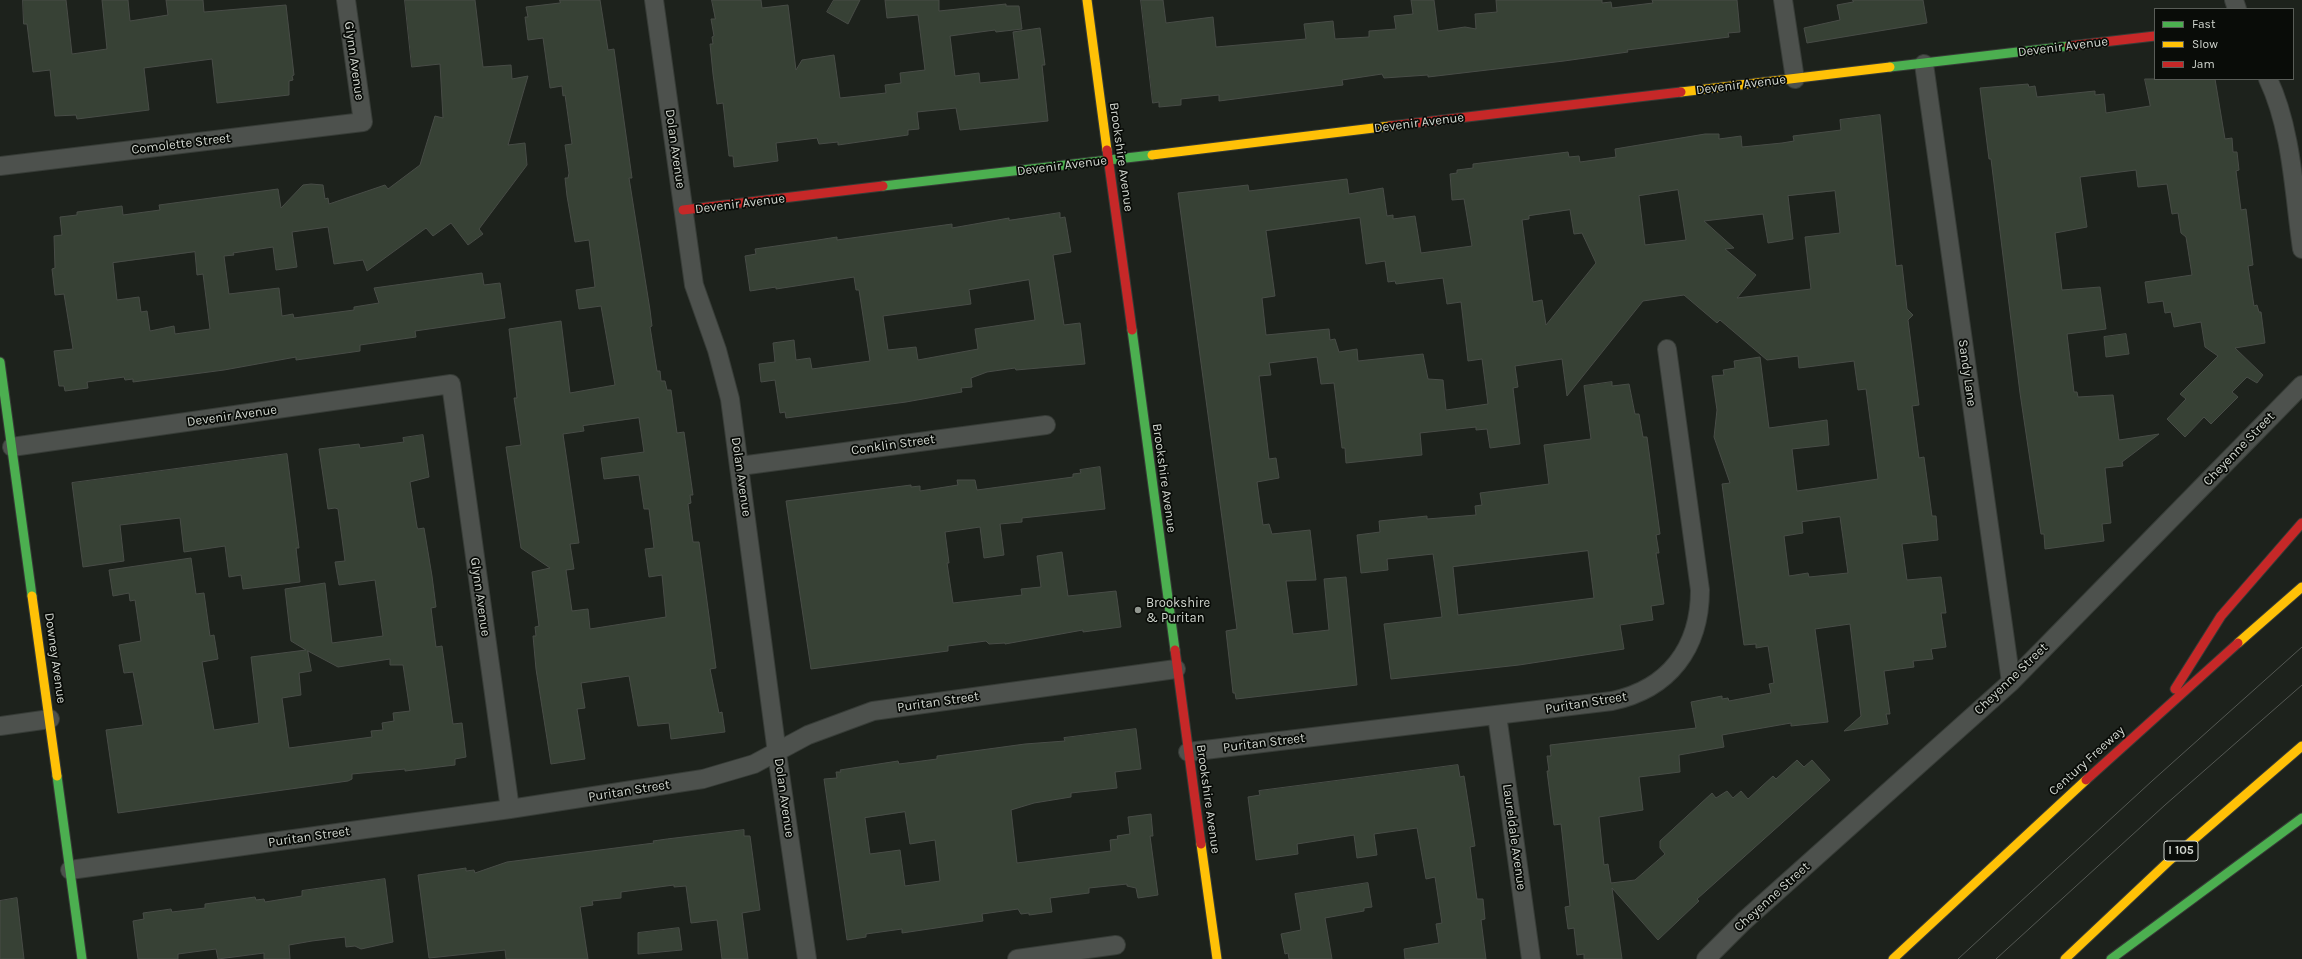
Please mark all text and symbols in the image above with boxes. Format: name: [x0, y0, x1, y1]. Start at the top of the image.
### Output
legend: [2154, 8, 2294, 80]
text: Fast: [2192, 17, 2215, 31]
street label: Glynn Avenue: [341, 20, 367, 102]
street label: Devenir Avenue: [2017, 34, 2109, 60]
text: Slow: [2192, 37, 2218, 51]
text: Jam: [2192, 57, 2215, 71]
street label: Devenir Avenue: [1695, 72, 1787, 98]
street label: Brookshire Avenue: [1106, 101, 1136, 213]
street label: Dolan Avenue: [662, 108, 688, 190]
street label: Devenir Avenue: [1373, 110, 1465, 136]
street label: Comolette Street: [130, 130, 232, 158]
street label: Devenir Avenue: [1016, 153, 1108, 179]
street label: Devenir Avenue: [694, 191, 786, 217]
street label: Sandy Lane: [1955, 339, 1979, 407]
street label: Devenir Avenue: [186, 402, 278, 430]
street label: Cheyenne Street: [2200, 409, 2278, 489]
street label: Brookshire Avenue: [1149, 422, 1179, 534]
street label: Conklin Street: [850, 431, 936, 459]
street label: Dolan Avenue: [728, 436, 754, 518]
street label: Glynn Avenue: [467, 556, 493, 638]
place label: Brookshire & Puritan: [1146, 595, 1210, 626]
marker: Brookshire & Puritan: [1133, 605, 1143, 615]
street label: Downey Avenue: [41, 612, 69, 704]
street label: Cheyenne Street: [1971, 640, 2051, 718]
street label: Puritan Street: [896, 689, 980, 715]
street label: Puritan Street: [1544, 689, 1628, 717]
street label: Century Freeway: [2046, 723, 2128, 799]
street label: Puritan Street: [1222, 730, 1306, 756]
street label: Brookshire Avenue: [1193, 743, 1223, 855]
street label: Dolan Avenue: [771, 757, 797, 839]
street label: Puritan Street: [587, 777, 671, 805]
street label: Laureldale Avenue: [1499, 783, 1529, 891]
street label: Puritan Street: [267, 824, 351, 850]
road number: I 105: [2164, 841, 2198, 861]
street label: Cheyenne Street: [1731, 859, 1813, 935]

